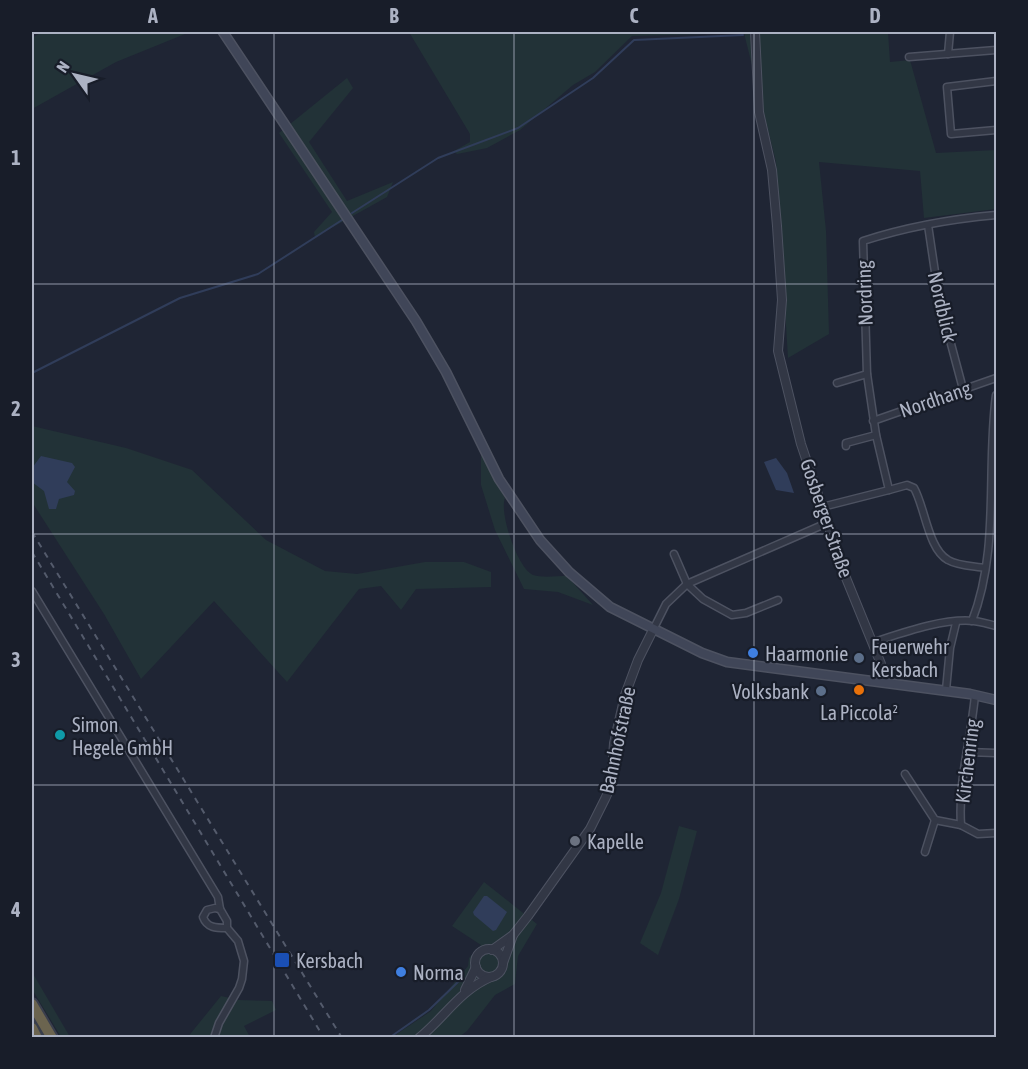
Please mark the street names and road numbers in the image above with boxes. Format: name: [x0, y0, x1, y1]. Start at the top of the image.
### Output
street label: Nordring: [851, 260, 877, 326]
street label: Nordblick: [924, 269, 962, 345]
street label: Nordhang: [896, 376, 974, 422]
street label: Gosberger Straße: [796, 456, 858, 580]
street label: Bahnhofstraße: [594, 684, 640, 796]
street label: Kirchenring: [950, 717, 984, 805]

